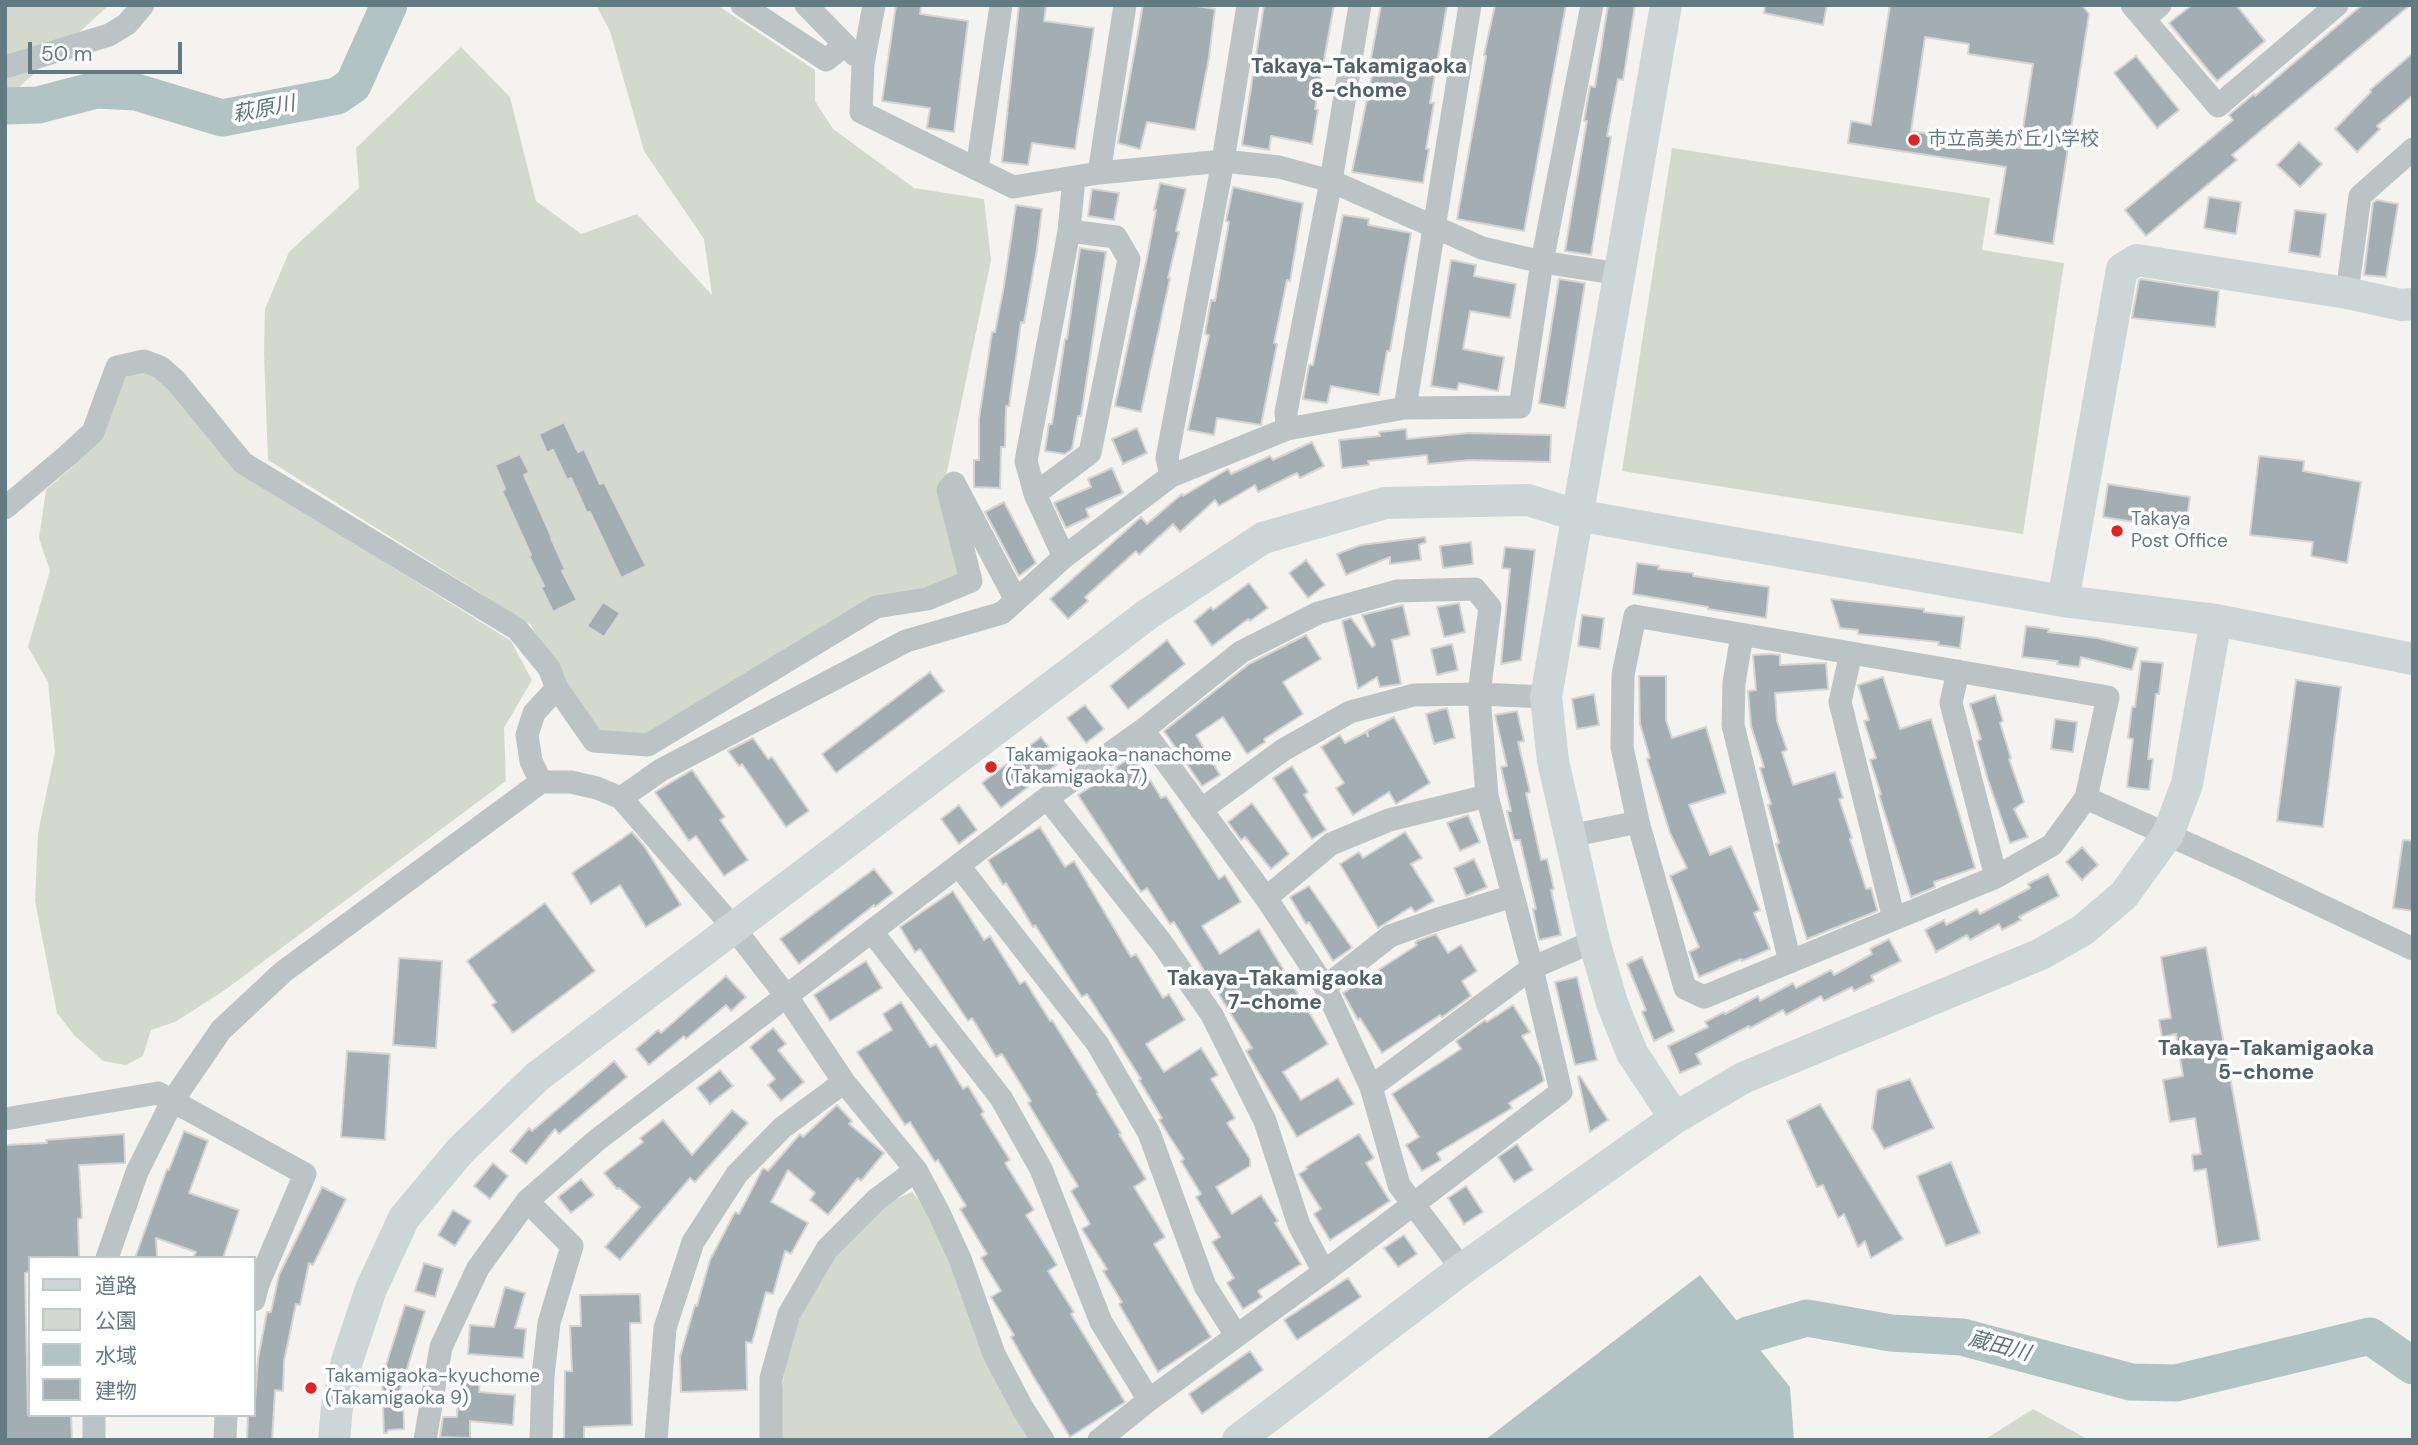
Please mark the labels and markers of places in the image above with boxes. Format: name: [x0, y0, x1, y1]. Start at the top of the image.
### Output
place label: 市立高美が丘小学校: [1928, 129, 2099, 151]
marker: 市立高美が丘小学校: [1906, 132, 1922, 148]
place label: Takaya Post Office: [2131, 509, 2228, 553]
marker: Takaya Post Office: [2109, 523, 2125, 539]
place label: Takamigaoka-nanachome (Takamigaoka 7): [1005, 745, 1231, 789]
marker: Takamigaoka-nanachome (Takamigaoka 7): [983, 759, 999, 775]
place label: Takamigaoka-kyuchome (Takamigaoka 9): [325, 1366, 540, 1410]
marker: Takamigaoka-kyuchome (Takamigaoka 9): [303, 1380, 319, 1396]

